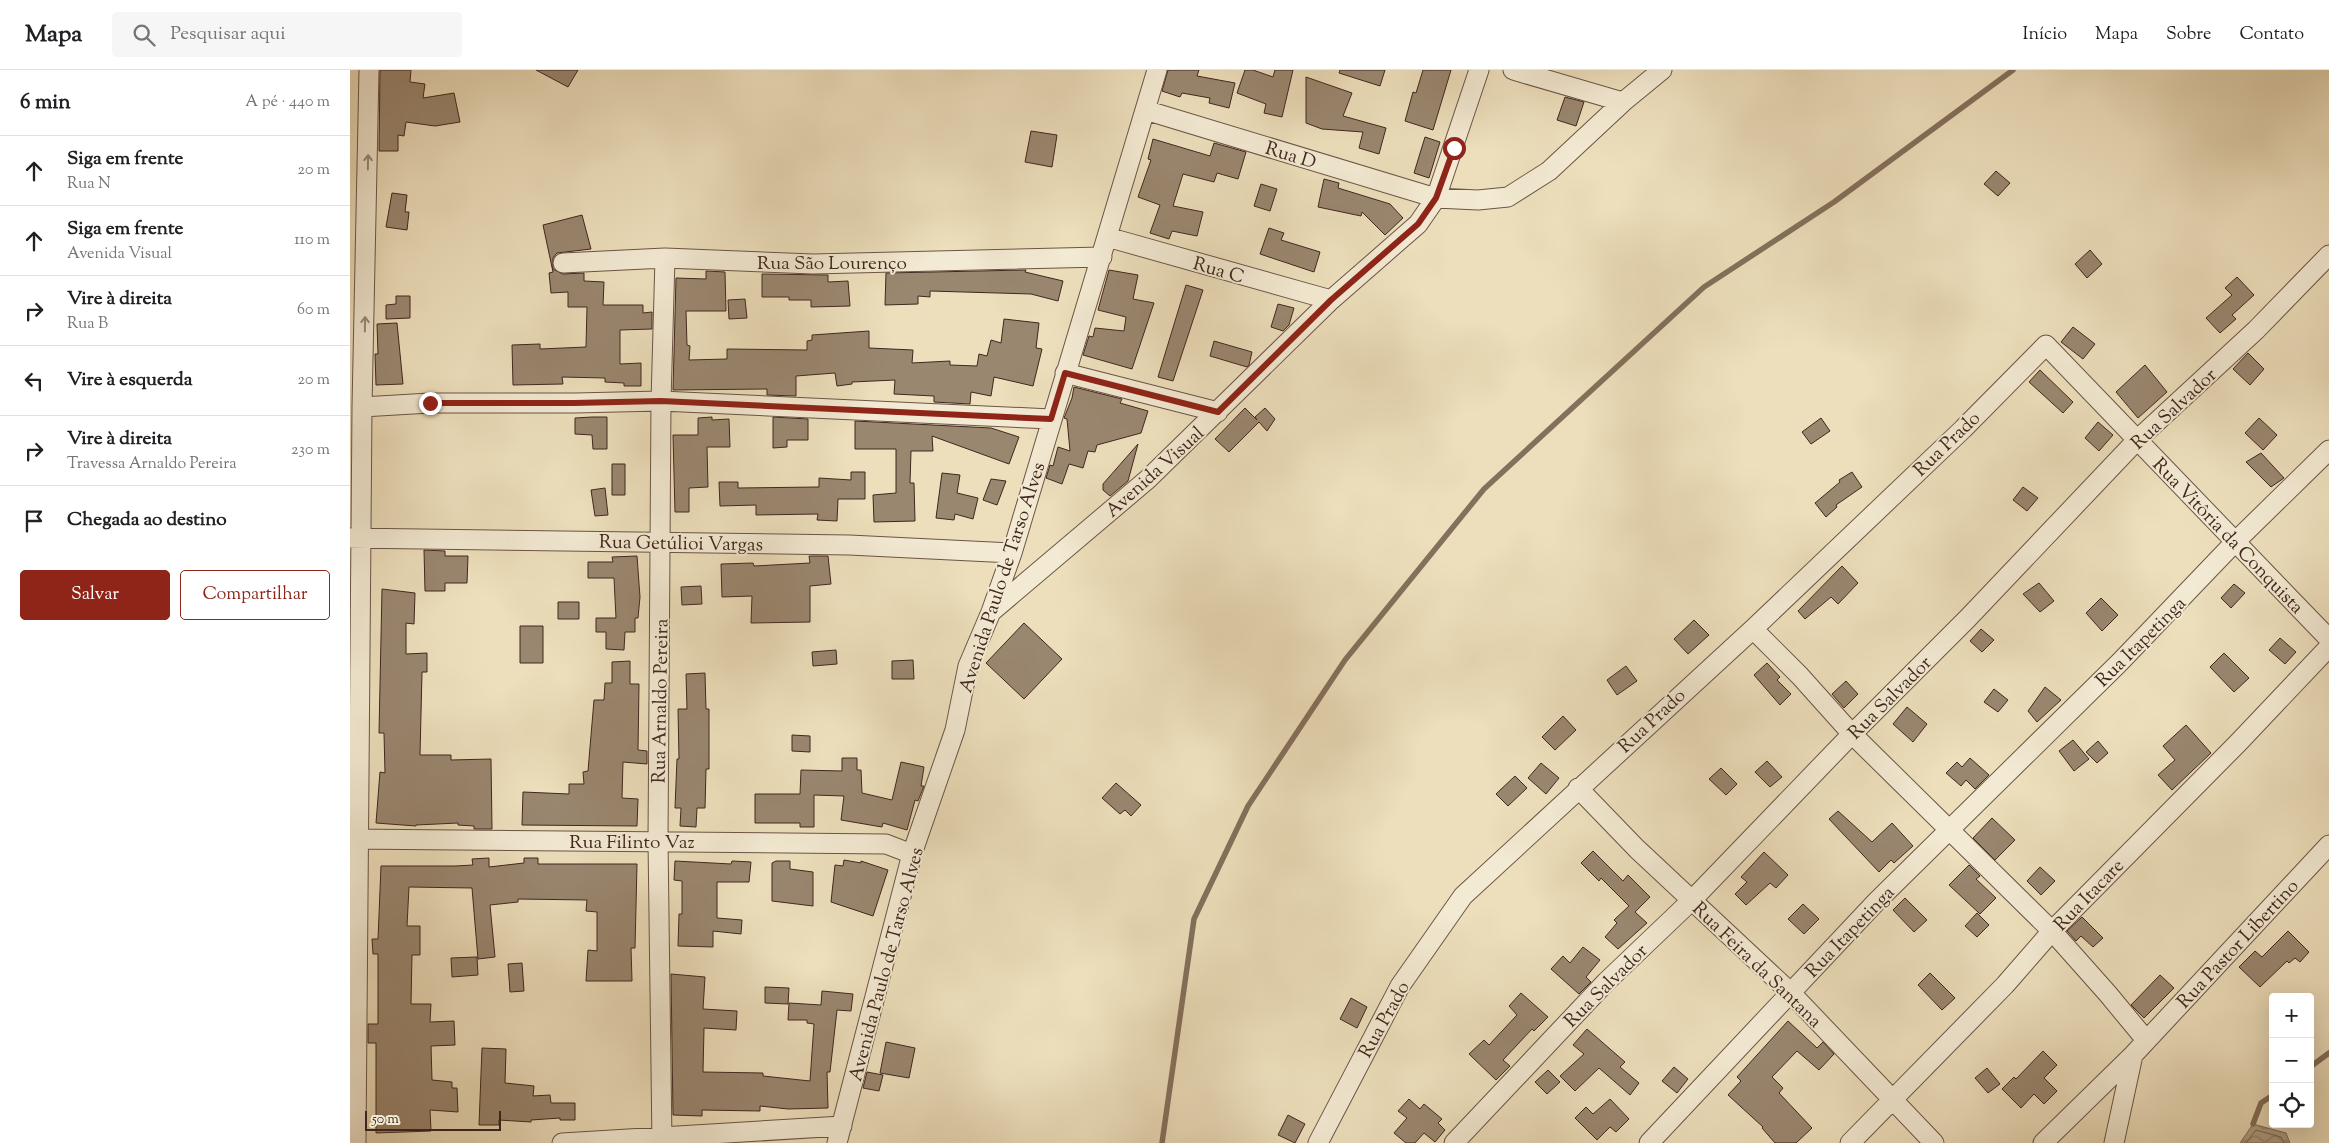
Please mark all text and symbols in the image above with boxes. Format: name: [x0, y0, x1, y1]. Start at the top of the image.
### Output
search box: [112, 12, 462, 57]
text: Mapa: [25, 18, 82, 52]
icon: search: [130, 21, 158, 49]
text: Pesquisar aqui: [170, 21, 286, 48]
text: Início: [2022, 22, 2067, 48]
text: Mapa: [2095, 22, 2138, 48]
text: Sobre: [2166, 22, 2211, 48]
text: Contato: [2239, 22, 2304, 48]
text: 6 min: [20, 88, 71, 118]
text: A pé · 440 m: [245, 91, 330, 114]
street label: Rua D: [1262, 136, 1319, 177]
route start: [1443, 137, 1466, 160]
text: Siga em frente: [67, 146, 183, 173]
one-way arrow: [363, 154, 373, 170]
icon: ahead: [20, 157, 48, 185]
text: 20 m: [297, 159, 330, 182]
text: Rua N: [67, 173, 111, 196]
text: Siga em frente: [67, 216, 183, 243]
icon: ahead: [20, 227, 48, 255]
text: 110 m: [294, 229, 330, 252]
text: Avenida Visual: [67, 243, 172, 266]
street label: Rua São Lourenço: [757, 251, 907, 278]
street label: Rua C: [1190, 251, 1247, 292]
text: Vire à direita: [67, 286, 172, 313]
icon: right: [20, 297, 48, 325]
text: 60 m: [297, 299, 330, 322]
text: Rua B: [67, 313, 108, 336]
one-way arrow: [361, 317, 370, 333]
street label: Rua Salvador: [2126, 363, 2224, 457]
icon: left: [20, 367, 48, 395]
text: Vire à esquerda: [67, 367, 193, 394]
text: 20 m: [297, 369, 330, 392]
route end: [419, 392, 442, 415]
street label: Rua Prado: [1908, 406, 1987, 484]
street label: Avenida Visual: [1100, 421, 1211, 525]
text: Vire à direita: [67, 426, 172, 453]
icon: right: [20, 437, 48, 465]
text: 230 m: [291, 439, 330, 462]
text: Travessa Arnaldo Pereira: [67, 453, 237, 476]
street label: Rua Vitôria da Conquista: [2145, 453, 2309, 621]
street label: Avenida Paulo de Tarso Alves: [953, 459, 1053, 697]
icon: arrive: [20, 507, 48, 535]
text: Chegada ao destino: [67, 507, 227, 534]
street label: Rua Getúlioi Vargas: [599, 530, 763, 559]
button: Salvar: [20, 570, 170, 620]
button: Compartilhar: [180, 570, 330, 620]
street label: Rua Itapetinga: [2090, 591, 2193, 694]
street label: Rua Arnaldo Pereira: [647, 618, 676, 784]
street label: Rua Salvador: [1843, 651, 1939, 747]
street label: Rua Prado: [1613, 683, 1693, 760]
street label: Rua Filinto Vaz: [569, 830, 695, 857]
street label: Avenida Paulo de Tarso Alves: [843, 845, 932, 1085]
street label: Rua Itacare: [2048, 853, 2131, 938]
street label: Rua Pastor Libertino: [2172, 874, 2306, 1015]
street label: Rua Itapetinga: [1800, 881, 1902, 985]
street label: Rua Feira da Santana: [1685, 897, 1827, 1035]
street label: Rua Salvador: [1559, 939, 1655, 1035]
street label: Rua Prado: [1353, 977, 1417, 1063]
map controls: [2269, 993, 2314, 1128]
button: +: [2269, 993, 2314, 1038]
button: −: [2269, 1038, 2314, 1083]
button: locate: [2269, 1083, 2314, 1128]
scale bar: [365, 1108, 501, 1131]
text: 50 m: [372, 1110, 399, 1130]

